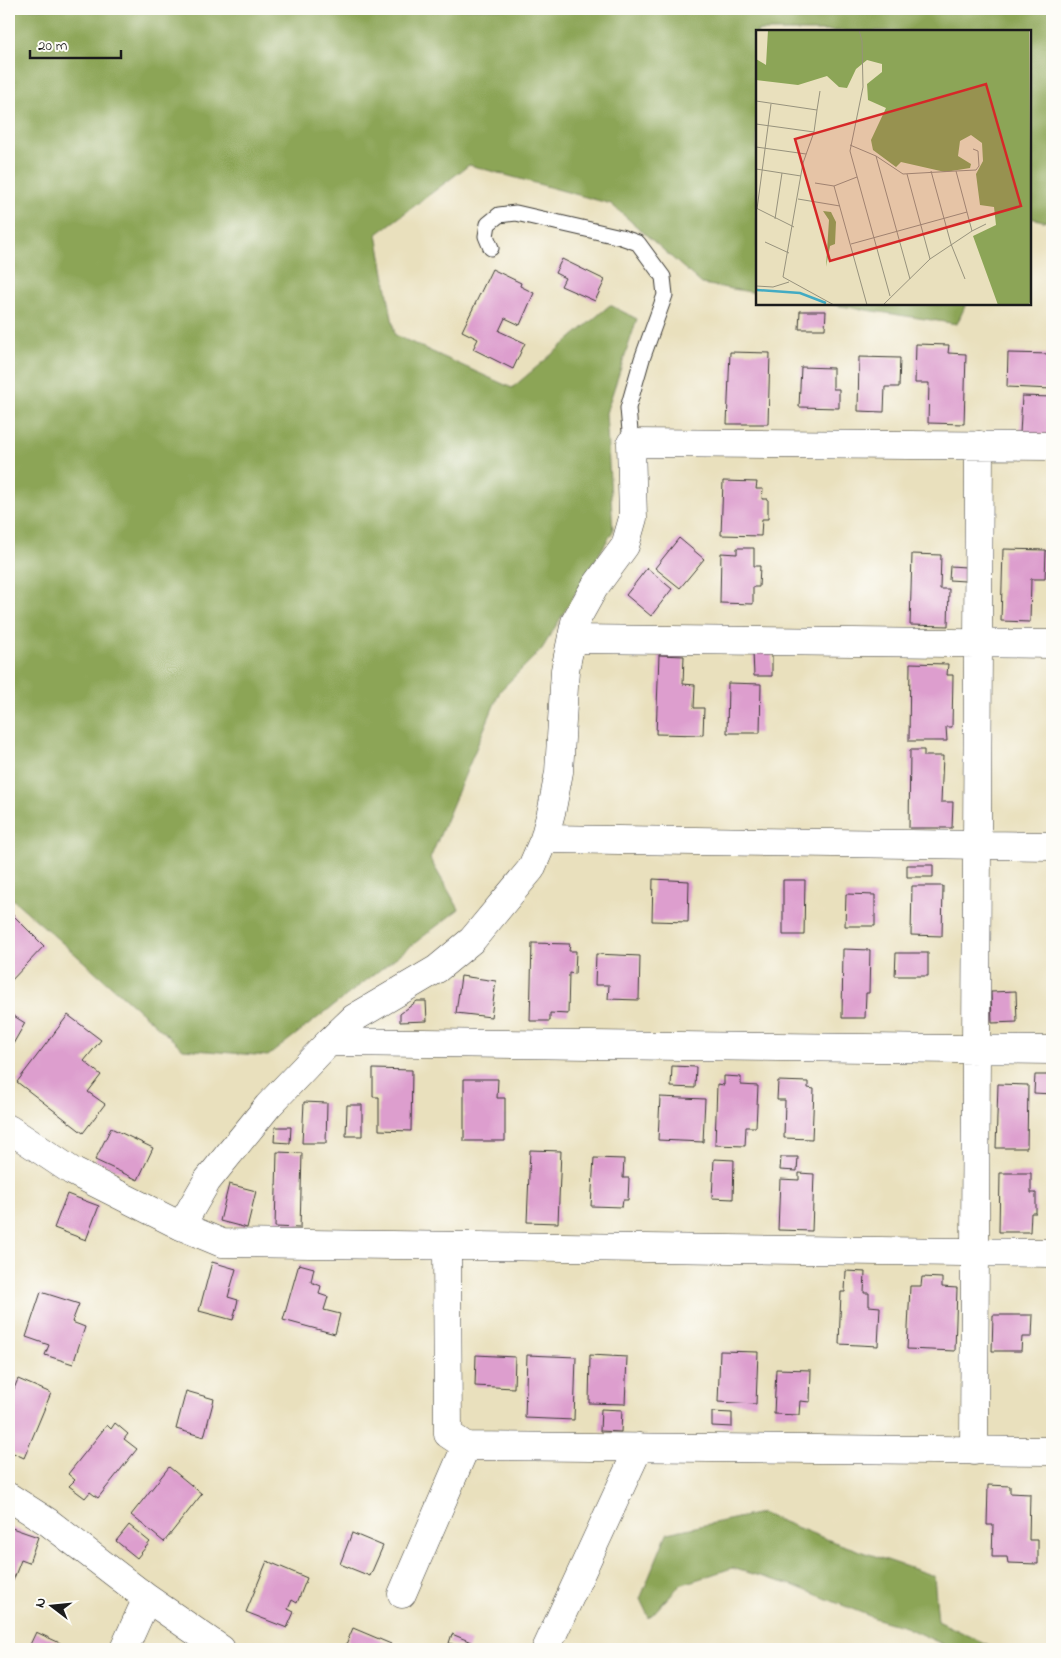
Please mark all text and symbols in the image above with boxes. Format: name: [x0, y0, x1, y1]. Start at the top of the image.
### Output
scale bar: [30, 28, 121, 60]
inset map: [756, 30, 1031, 305]
text: 20 m: [38, 35, 68, 57]
north arrow: [28, 1580, 78, 1630]
text: N: [30, 1595, 52, 1610]

